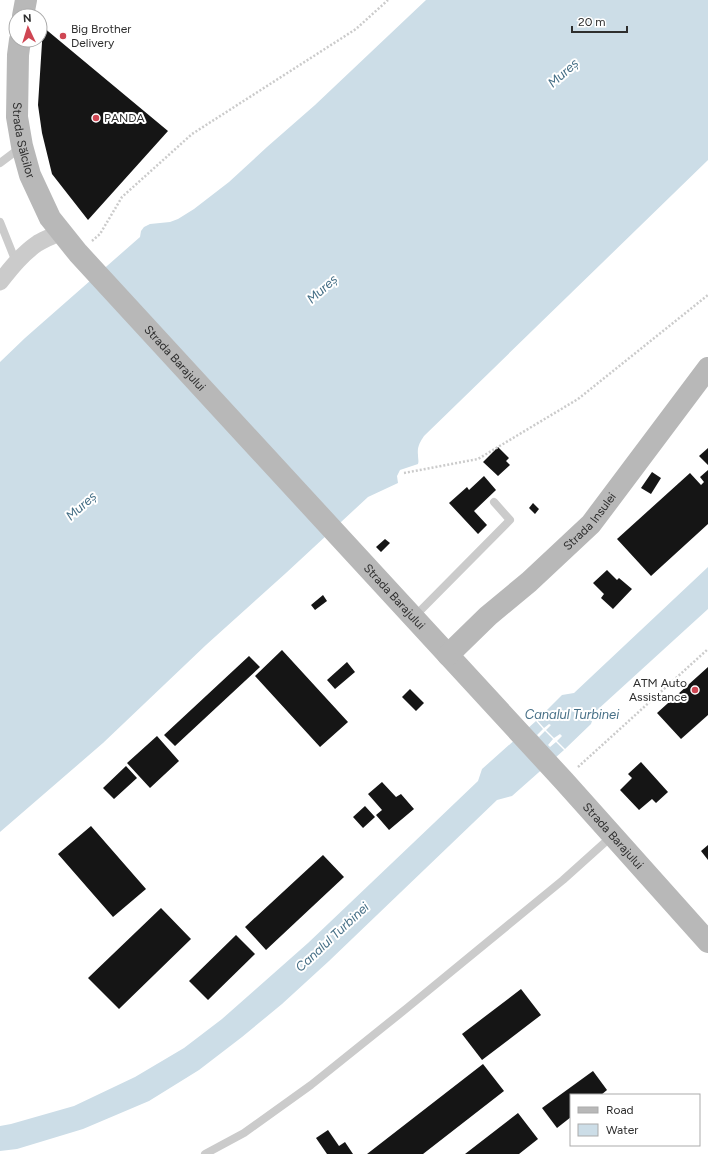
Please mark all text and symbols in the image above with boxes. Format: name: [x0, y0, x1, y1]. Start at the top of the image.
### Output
north arrow: [8, 8, 48, 48]
scale bar: [572, 8, 627, 34]
text: N: [23, 12, 32, 25]
text: 20 m: [578, 15, 606, 29]
place label: Big Brother Delivery: [71, 22, 131, 50]
marker: Big Brother Delivery: [58, 31, 68, 41]
water label: Mureș: [545, 55, 581, 91]
street label: Strada Sălcilor: [10, 102, 38, 181]
place label: PANDA: [104, 111, 145, 125]
marker: PANDA: [91, 113, 101, 123]
water label: Mureș: [304, 271, 340, 307]
street label: Strada Barajului: [141, 323, 209, 394]
water label: Mureș: [63, 488, 99, 524]
street label: Strada Insulei: [560, 490, 619, 553]
street label: Strada Barajului: [361, 561, 428, 632]
place label: ATM Auto Assistance: [629, 676, 687, 704]
marker: ATM Auto Assistance: [690, 685, 700, 695]
water label: Canalul Turbinei: [525, 707, 620, 722]
street label: Strada Barajului: [580, 800, 646, 872]
water label: Canalul Turbinei: [292, 899, 372, 975]
legend: [570, 1094, 700, 1146]
text: Road: [606, 1103, 634, 1117]
text: Water: [606, 1123, 638, 1137]

